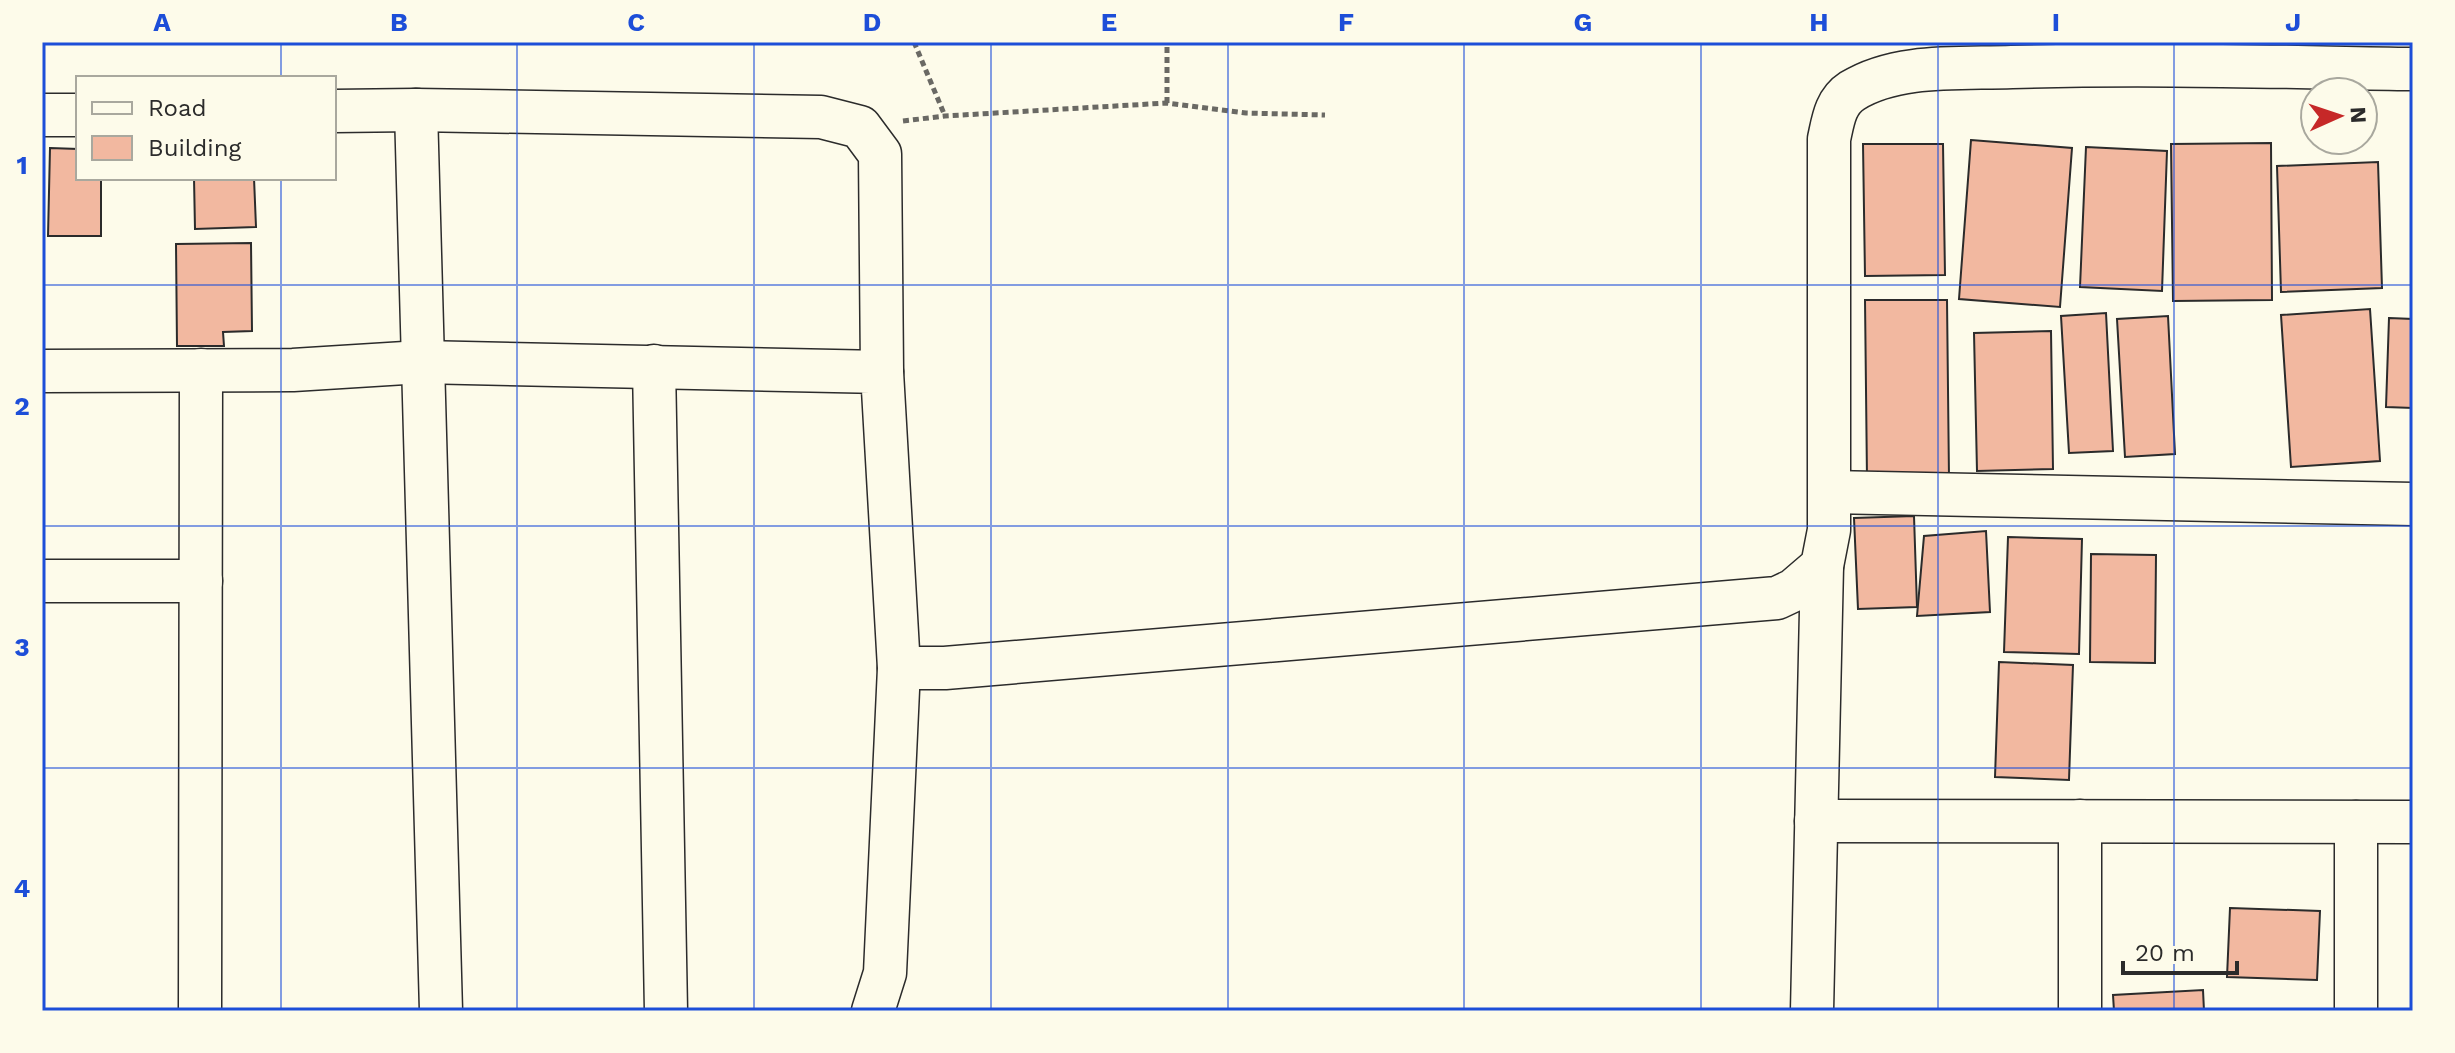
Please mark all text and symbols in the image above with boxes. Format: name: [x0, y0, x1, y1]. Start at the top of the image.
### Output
text: A: [153, 7, 171, 37]
text: B: [390, 7, 408, 37]
text: C: [627, 7, 645, 37]
text: D: [863, 7, 881, 37]
text: E: [1101, 7, 1117, 37]
text: F: [1338, 7, 1354, 37]
text: G: [1574, 7, 1592, 37]
text: H: [1809, 7, 1829, 37]
text: I: [2052, 7, 2060, 37]
text: J: [2285, 7, 2301, 37]
legend: [76, 76, 336, 180]
north arrow: [2299, 76, 2379, 156]
text: Road: [148, 94, 207, 122]
text: N: [2346, 106, 2371, 124]
text: Building: [148, 134, 241, 162]
text: 1: [16, 150, 28, 180]
text: 2: [14, 391, 30, 421]
text: 3: [14, 632, 30, 662]
text: 4: [14, 873, 31, 903]
scale bar: [2123, 925, 2237, 975]
text: 20 m: [2135, 939, 2195, 967]

